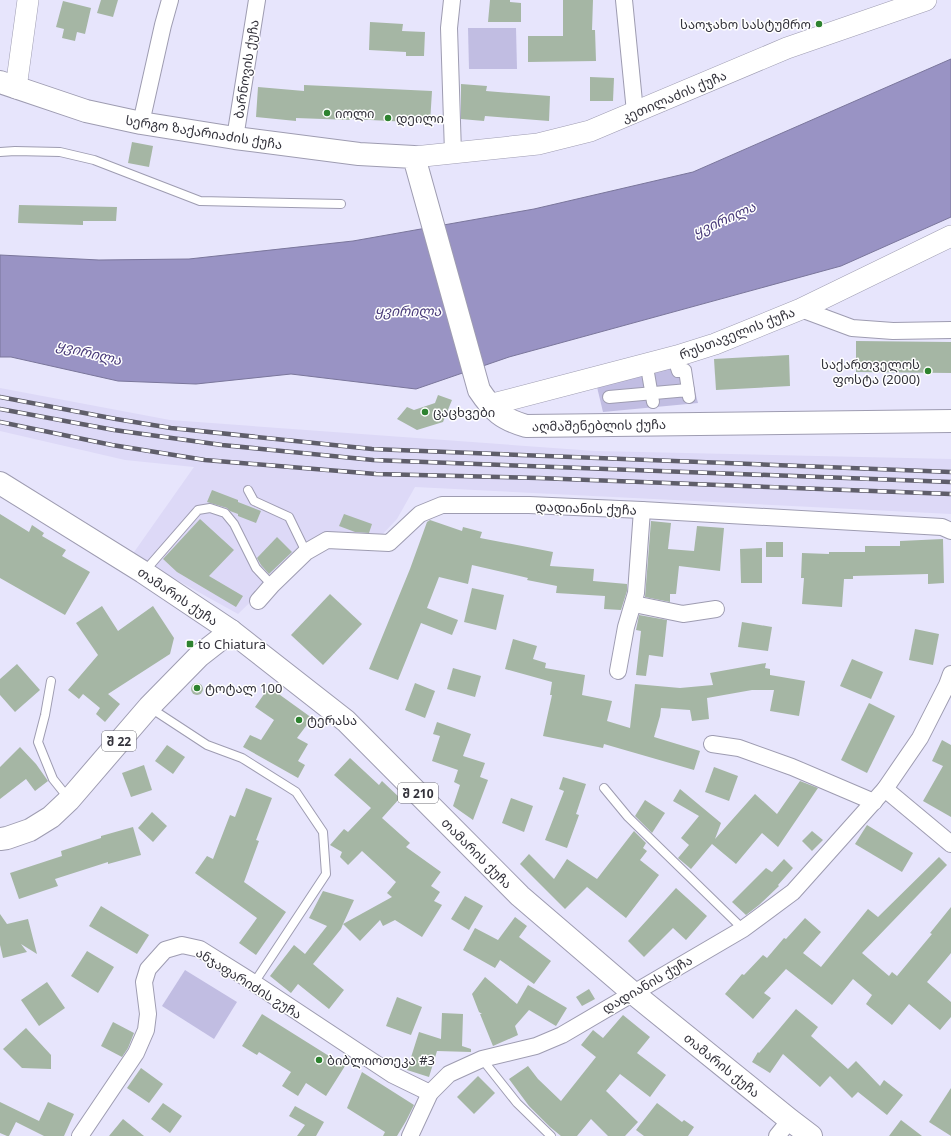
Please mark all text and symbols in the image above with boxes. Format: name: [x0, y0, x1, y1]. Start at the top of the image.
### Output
place label: საოჯახო სასტუმრო: [680, 15, 811, 33]
street label: ბარნოვის ქუჩა: [229, 18, 263, 120]
marker: საოჯახო სასტუმრო: [814, 19, 824, 29]
street label: კეთილაძის ქუჩა: [619, 66, 729, 126]
place label: იოლი: [335, 104, 375, 122]
marker: იოლი: [322, 108, 332, 118]
place label: დეილი: [396, 109, 444, 127]
street label: სერგო ზაქარიაძის ქუჩა: [124, 111, 284, 153]
marker: დეილი: [383, 113, 393, 123]
water label: ყვირილა: [690, 197, 759, 241]
water label: ყვირილა: [375, 301, 442, 320]
street label: რუსთაველის ქუჩა: [677, 303, 797, 363]
water label: ყვირილა: [54, 335, 124, 369]
place label: საქართველოს ფოსტა (2000): [821, 355, 920, 388]
marker: საქართველოს ფოსტა (2000): [923, 366, 933, 376]
place label: ცაცხვები: [433, 403, 495, 421]
marker: ცაცხვები: [420, 407, 430, 417]
street label: აღმაშენებლის ქუჩა: [532, 415, 666, 435]
street label: დადიანის ქუჩა: [535, 497, 637, 519]
street label: თამარის ქუჩა: [134, 563, 222, 629]
place label: to Chiatura: [198, 635, 266, 653]
marker: to Chiatura: [185, 639, 195, 649]
place label: ტოტალ 100: [205, 679, 282, 697]
marker: ტოტალ 100: [192, 683, 202, 693]
place label: ტერასა: [307, 711, 357, 729]
marker: ტერასა: [294, 715, 304, 725]
road number: შ 22: [102, 731, 136, 751]
road number: შ 210: [398, 783, 438, 803]
street label: თამარის ქუჩა: [438, 814, 516, 892]
street label: ანჯაფარიძის ჷუჩა: [193, 943, 305, 1023]
street label: დადიანის ქუჩა: [599, 951, 695, 1017]
street label: თამარის ქუჩა: [680, 1029, 764, 1101]
place label: ბიბლიოთეკა #3: [327, 1051, 435, 1069]
marker: ბიბლიოთეკა #3: [314, 1055, 324, 1065]

